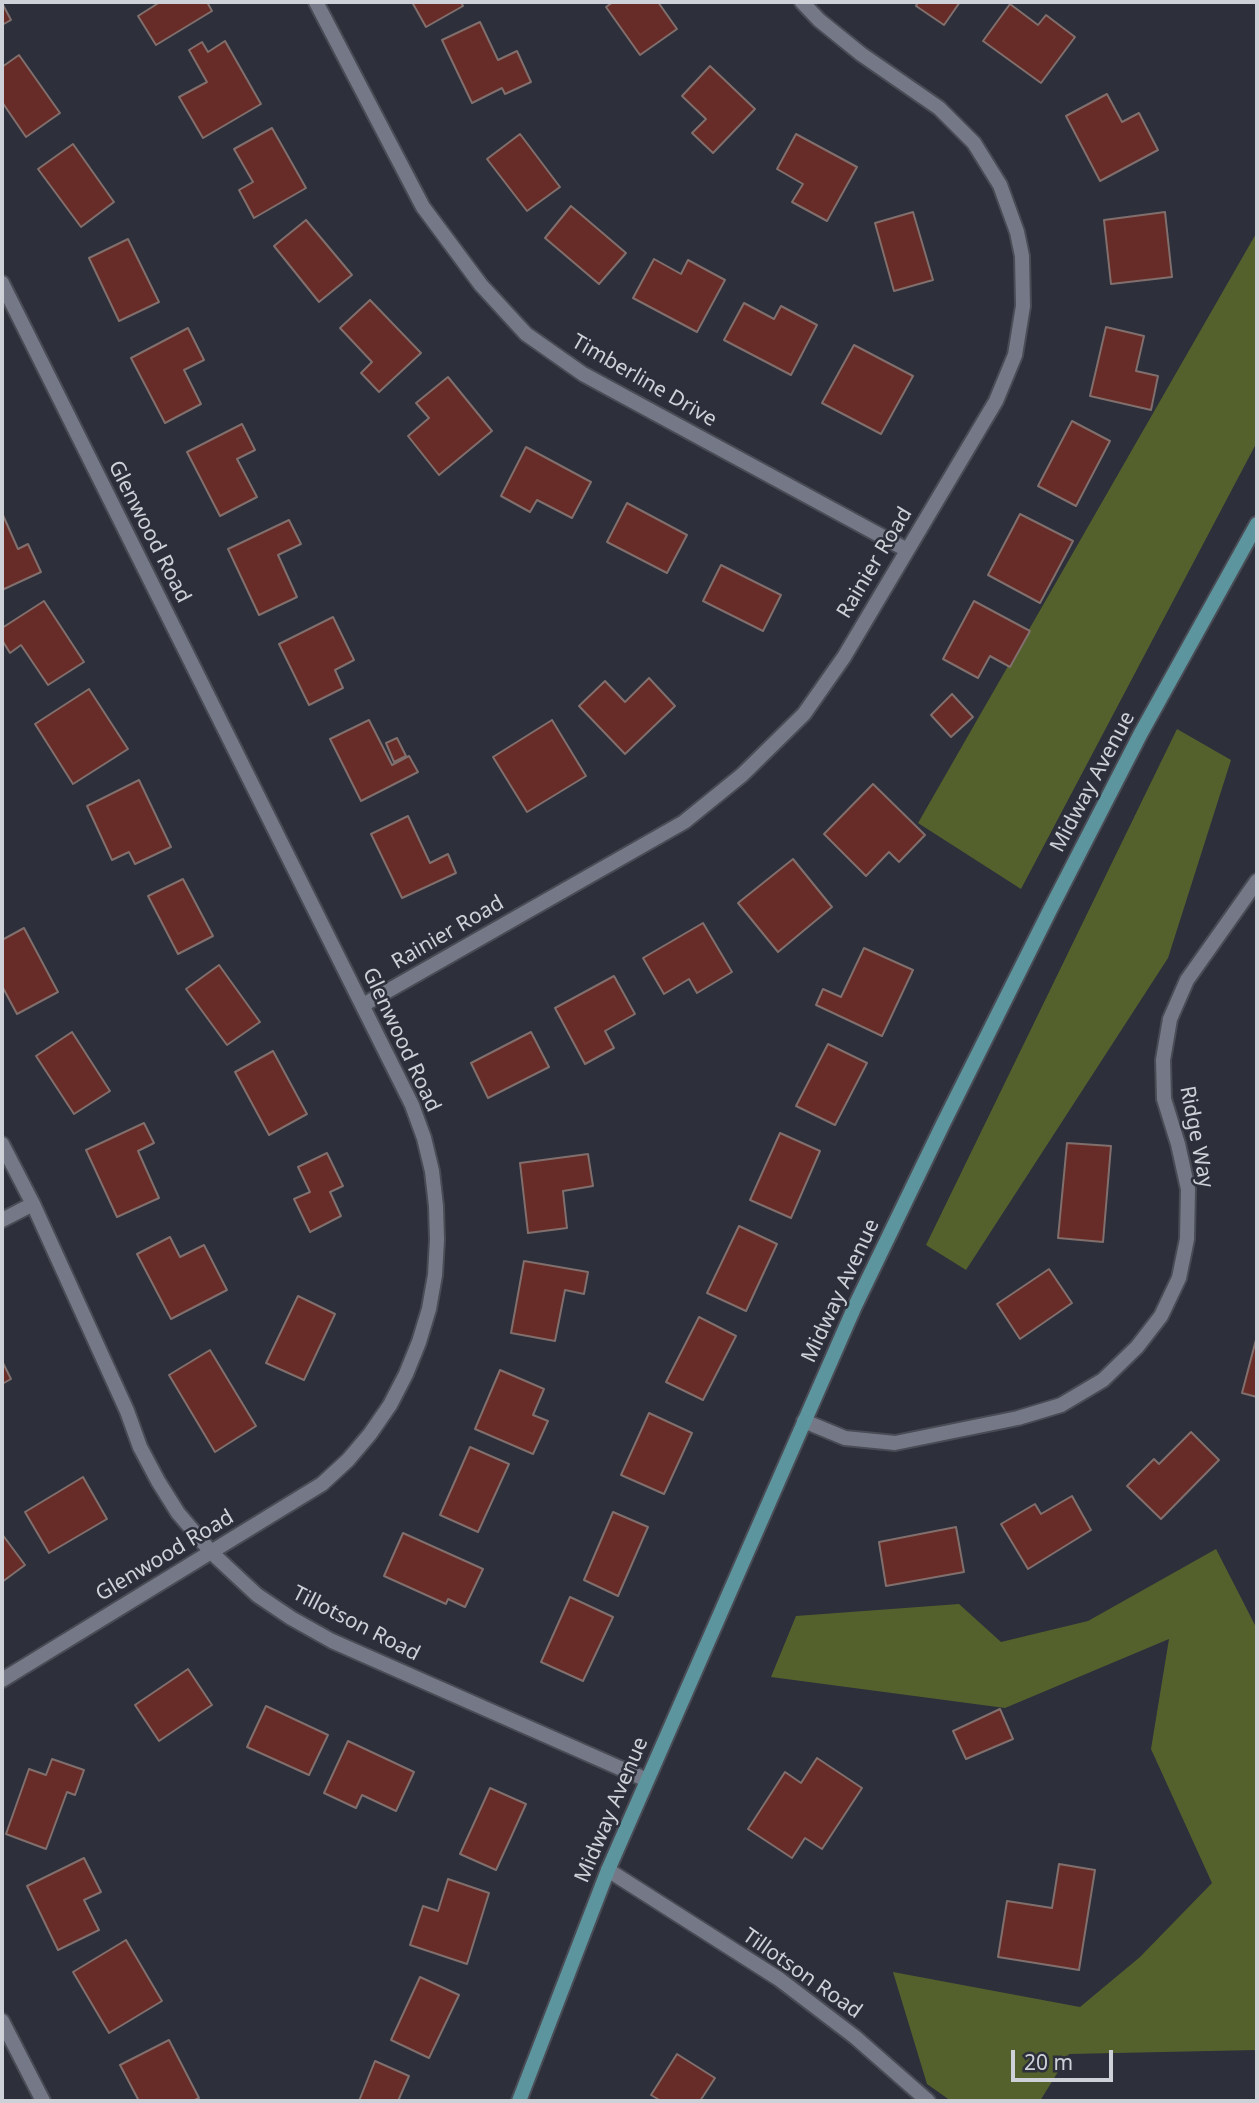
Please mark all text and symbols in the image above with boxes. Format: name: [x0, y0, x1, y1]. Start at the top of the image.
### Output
street label: Timberline Drive: [567, 329, 721, 433]
street label: Glenwood Road: [102, 457, 196, 607]
street label: Rainier Road: [832, 503, 918, 623]
street label: Midway Avenue: [1045, 707, 1141, 857]
street label: Rainier Road: [388, 891, 508, 975]
street label: Glenwood Road: [357, 964, 445, 1116]
street label: Ridge Way: [1174, 1084, 1218, 1190]
street label: Midway Avenue: [797, 1215, 885, 1367]
street label: Glenwood Road: [92, 1505, 238, 1607]
street label: Tillotson Road: [288, 1581, 424, 1667]
street label: Midway Avenue: [570, 1733, 654, 1887]
street label: Tillotson Road: [737, 1924, 867, 2024]
scale bar: [1014, 2036, 1116, 2080]
text: 20 m: [1024, 2048, 1073, 2076]

